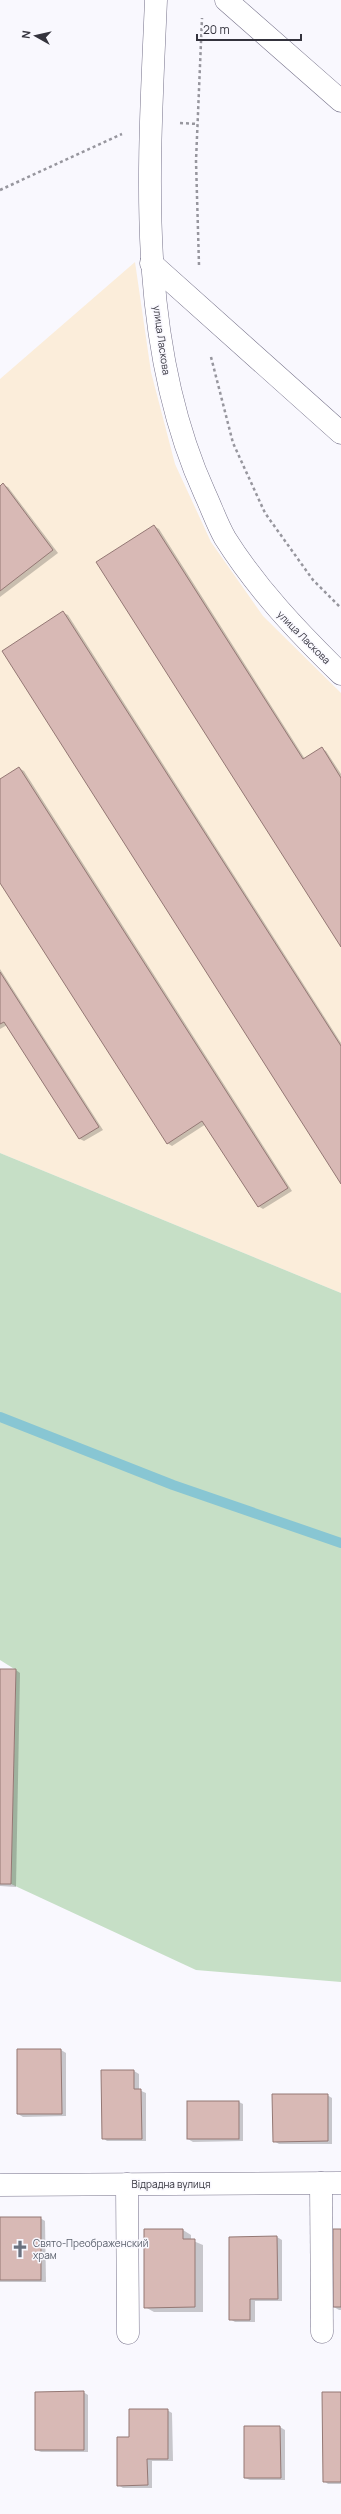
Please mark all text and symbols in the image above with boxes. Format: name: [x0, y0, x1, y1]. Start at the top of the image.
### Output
north arrow: [16, 16, 56, 56]
scale bar: [197, 16, 301, 42]
text: 20 m: [203, 21, 230, 38]
text: N: [18, 29, 34, 39]
street label: улица Ласкова: [150, 304, 174, 376]
street label: улица Ласкова: [274, 607, 334, 667]
street label: Відрадна вулиця: [132, 2177, 210, 2191]
place label: Свято-Преображенский храм: [33, 2236, 148, 2262]
church icon: Свято-Преображенский храм: [10, 2239, 30, 2259]

